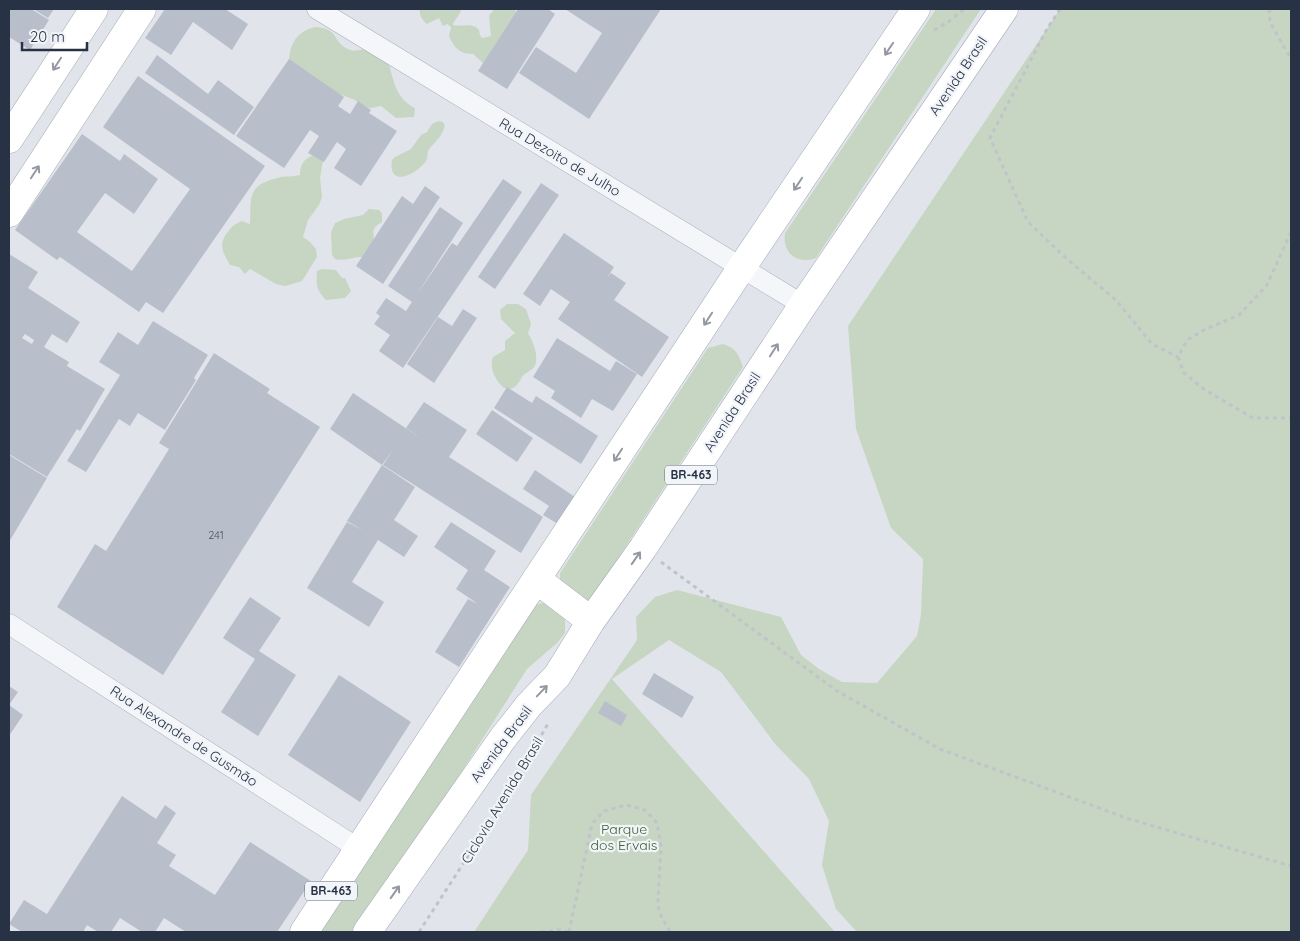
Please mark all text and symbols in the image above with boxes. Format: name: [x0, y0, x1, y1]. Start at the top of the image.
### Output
scale bar: [22, 20, 88, 52]
text: 20 m: [30, 27, 65, 46]
street label: Avenida Brasil: [925, 33, 991, 119]
one-way arrow: [883, 42, 894, 56]
one-way arrow: [52, 57, 62, 71]
street label: Rua Dezoito de Julho: [496, 114, 624, 200]
one-way arrow: [31, 166, 41, 180]
one-way arrow: [793, 177, 803, 191]
one-way arrow: [702, 312, 713, 326]
one-way arrow: [768, 343, 779, 357]
street label: Avenida Brasil: [700, 369, 764, 455]
one-way arrow: [613, 448, 623, 462]
road number: BR-463: [665, 466, 717, 484]
house number: 241: [208, 528, 224, 542]
one-way arrow: [631, 552, 641, 566]
street label: Rua Alexandre de Gusmão: [107, 682, 261, 790]
one-way arrow: [536, 685, 549, 697]
street label: Avenida Brasil: [466, 702, 536, 786]
street label: Ciclovia Avenida Brasil: [457, 733, 547, 867]
park label: Parque dos Ervais: [591, 820, 657, 854]
road number: BR-463: [305, 881, 357, 900]
one-way arrow: [390, 885, 400, 899]

